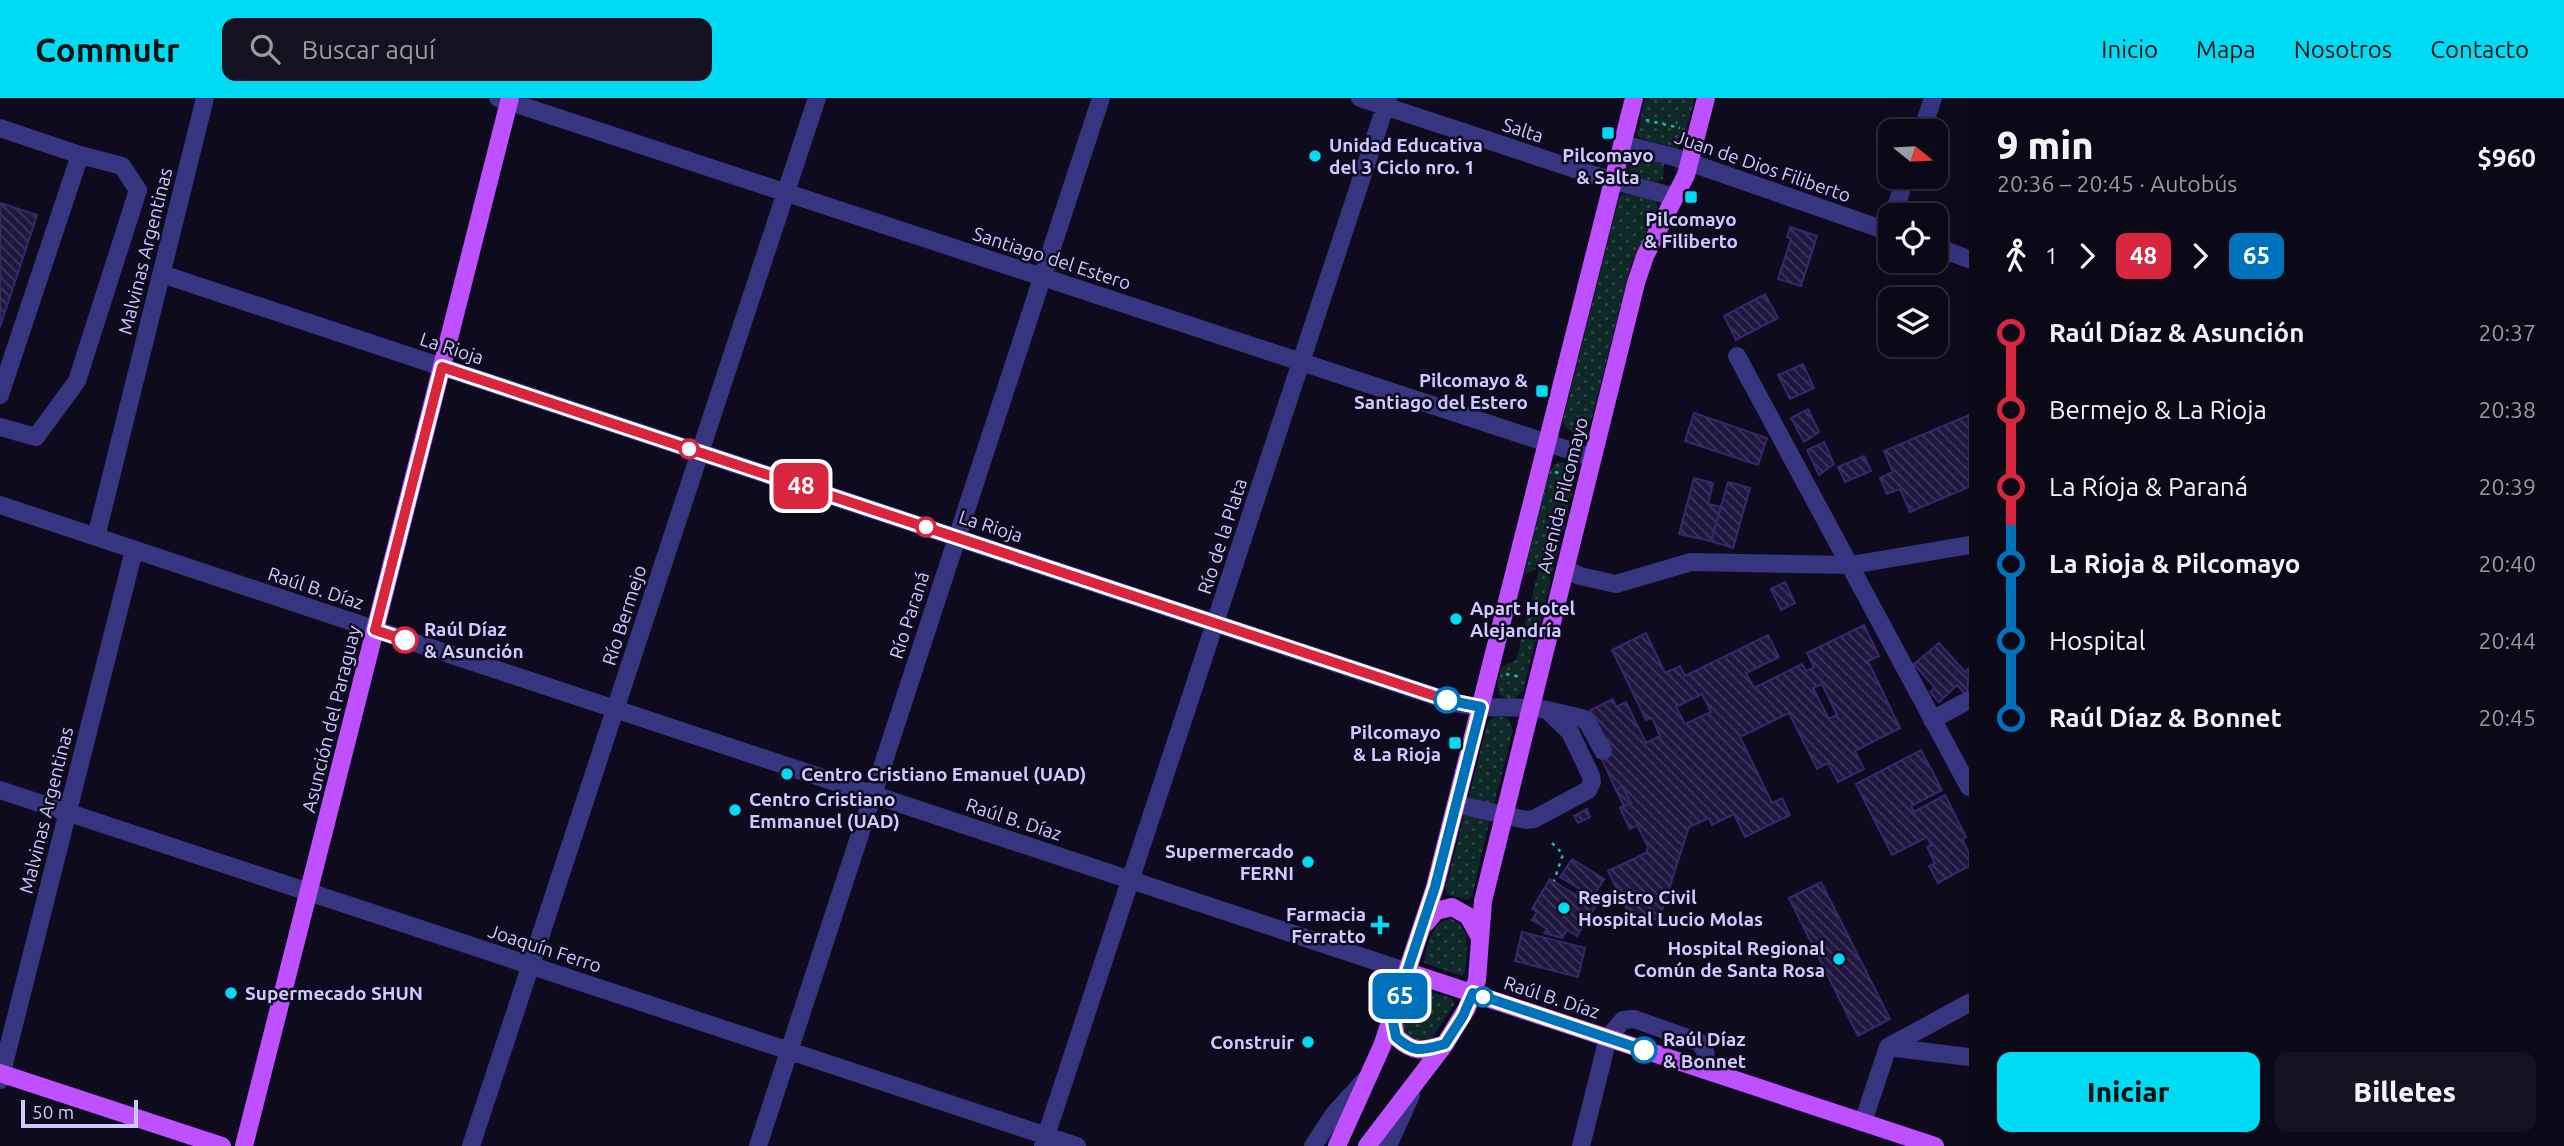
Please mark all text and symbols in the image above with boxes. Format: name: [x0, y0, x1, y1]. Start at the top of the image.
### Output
search box: [222, 18, 712, 81]
icon: search: [246, 30, 284, 68]
text: Commutr: [35, 31, 180, 68]
text: Buscar aquí: [302, 35, 435, 64]
text: Inicio: [2101, 36, 2158, 63]
text: Mapa: [2196, 36, 2256, 63]
text: Nosotros: [2294, 36, 2392, 63]
text: Contacto: [2430, 36, 2529, 63]
street label: Salta: [1500, 113, 1546, 147]
north arrow: [1878, 119, 1948, 189]
map controls: [1878, 119, 1948, 357]
text: 9 min: [1997, 124, 2094, 166]
marker: Pilcomayo & Salta: [1600, 125, 1616, 141]
street label: Juan de Dios Filiberto: [1672, 126, 1854, 206]
place label: Unidad Educativa del 3 Ciclo nro. 1: [1329, 134, 1483, 178]
text: $960: [2477, 143, 2536, 172]
place label: Pilcomayo & Salta: [1562, 144, 1654, 188]
marker: Unidad Educativa del 3 Ciclo nro. 1: [1307, 148, 1323, 164]
street label: Malvinas Argentinas: [114, 165, 176, 337]
text: 20:36 – 20:45 · Autobús: [1997, 171, 2237, 196]
marker: Pilcomayo & Filiberto: [1683, 189, 1699, 205]
button: locate: [1878, 203, 1948, 273]
place label: Pilcomayo & Filiberto: [1644, 208, 1738, 252]
street label: Santiago del Estero: [970, 222, 1134, 294]
icon: walk: [1997, 237, 2035, 275]
icon: forward: [2068, 237, 2106, 275]
icon: forward: [2181, 237, 2219, 275]
text: 48: [2130, 242, 2157, 269]
text: 65: [2243, 242, 2270, 269]
text: 1: [2045, 243, 2058, 268]
button: layers: [1878, 287, 1948, 357]
text: Raúl Díaz & Asunción: [2049, 318, 2304, 347]
text: 20:37: [2478, 320, 2536, 345]
street label: La Rioja: [417, 327, 487, 369]
place label: Pilcomayo & Santiago del Estero: [1354, 369, 1528, 413]
marker: Pilcomayo & Santiago del Estero: [1534, 383, 1550, 399]
text: Bermejo & La Rioja: [2049, 395, 2267, 424]
text: 20:38: [2478, 397, 2536, 422]
street label: Avenida Pilcomayo: [1532, 415, 1592, 575]
unlabelled marker: [679, 439, 699, 459]
line badge: 48: [770, 463, 832, 509]
text: 48: [787, 472, 815, 499]
text: La Ríoja & Paraná: [2049, 472, 2248, 501]
text: 20:39: [2478, 474, 2536, 499]
street label: Río de la Plata: [1193, 475, 1251, 597]
street label: La Rioja: [956, 505, 1026, 547]
unlabelled marker: [916, 517, 936, 537]
text: La Rioja & Pilcomayo: [2049, 549, 2300, 578]
text: 20:40: [2478, 551, 2536, 576]
street label: Raúl B. Díaz: [265, 562, 367, 614]
street label: Río Bermejo: [597, 562, 651, 668]
street label: Río Paraná: [885, 569, 933, 661]
place label: Apart Hotel Alejandría: [1470, 597, 1576, 641]
marker: Apart Hotel Alejandría: [1448, 611, 1464, 627]
place label: Raúl Díaz & Asunción: [424, 618, 524, 662]
street label: Asunción del Paraguay: [297, 623, 365, 815]
text: Hospital: [2049, 626, 2146, 655]
marker: Raúl Díaz & Asunción: [392, 627, 418, 653]
text: 20:44: [2478, 628, 2536, 653]
unlabelled marker: [1434, 687, 1460, 713]
text: Raúl Díaz & Bonnet: [2049, 703, 2282, 732]
text: 20:45: [2478, 705, 2536, 730]
place label: Pilcomayo & La Rioja: [1350, 721, 1441, 765]
street label: Malvinas Argentinas: [15, 724, 77, 896]
marker: Pilcomayo & La Rioja: [1447, 735, 1463, 751]
place label: Centro Cristiano Emanuel (UAD): [801, 763, 1086, 785]
marker: Centro Cristiano Emanuel (UAD): [779, 766, 795, 782]
place label: Centro Cristiano Emmanuel (UAD): [749, 788, 900, 832]
street label: Raúl B. Díaz: [963, 793, 1065, 845]
marker: Centro Cristiano Emmanuel (UAD): [727, 802, 743, 818]
place label: Supermercado FERNI: [1165, 840, 1294, 884]
marker: Supermercado FERNI: [1300, 854, 1316, 870]
place label: Registro Civil Hospital Lucio Molas: [1578, 886, 1763, 930]
marker: Registro Civil Hospital Lucio Molas: [1556, 900, 1572, 916]
place label: Farmacia Ferratto: [1286, 903, 1366, 947]
marker: Farmacia Ferratto: [1372, 917, 1388, 933]
street label: Joaquín Ferro: [485, 919, 605, 977]
place label: Hospital Regional Común de Santa Rosa: [1634, 937, 1825, 981]
marker: Hospital Regional Común de Santa Rosa: [1831, 951, 1847, 967]
street label: Raúl B. Díaz: [1501, 971, 1603, 1023]
line badge: 65: [1368, 973, 1432, 1019]
place label: Supermecado SHUN: [245, 982, 423, 1004]
text: 65: [1386, 982, 1414, 1009]
marker: Supermecado SHUN: [223, 985, 239, 1001]
unlabelled marker: [1473, 987, 1493, 1007]
place label: Raúl Díaz & Bonnet: [1663, 1028, 1746, 1072]
place label: Construir: [1210, 1031, 1294, 1053]
marker: Construir: [1300, 1034, 1316, 1050]
marker: Raúl Díaz & Bonnet: [1631, 1037, 1657, 1063]
button: Iniciar: [1997, 1052, 2260, 1132]
button: Billetes: [2274, 1052, 2536, 1132]
scale bar: [21, 1097, 138, 1129]
text: 50 m: [32, 1101, 74, 1123]

